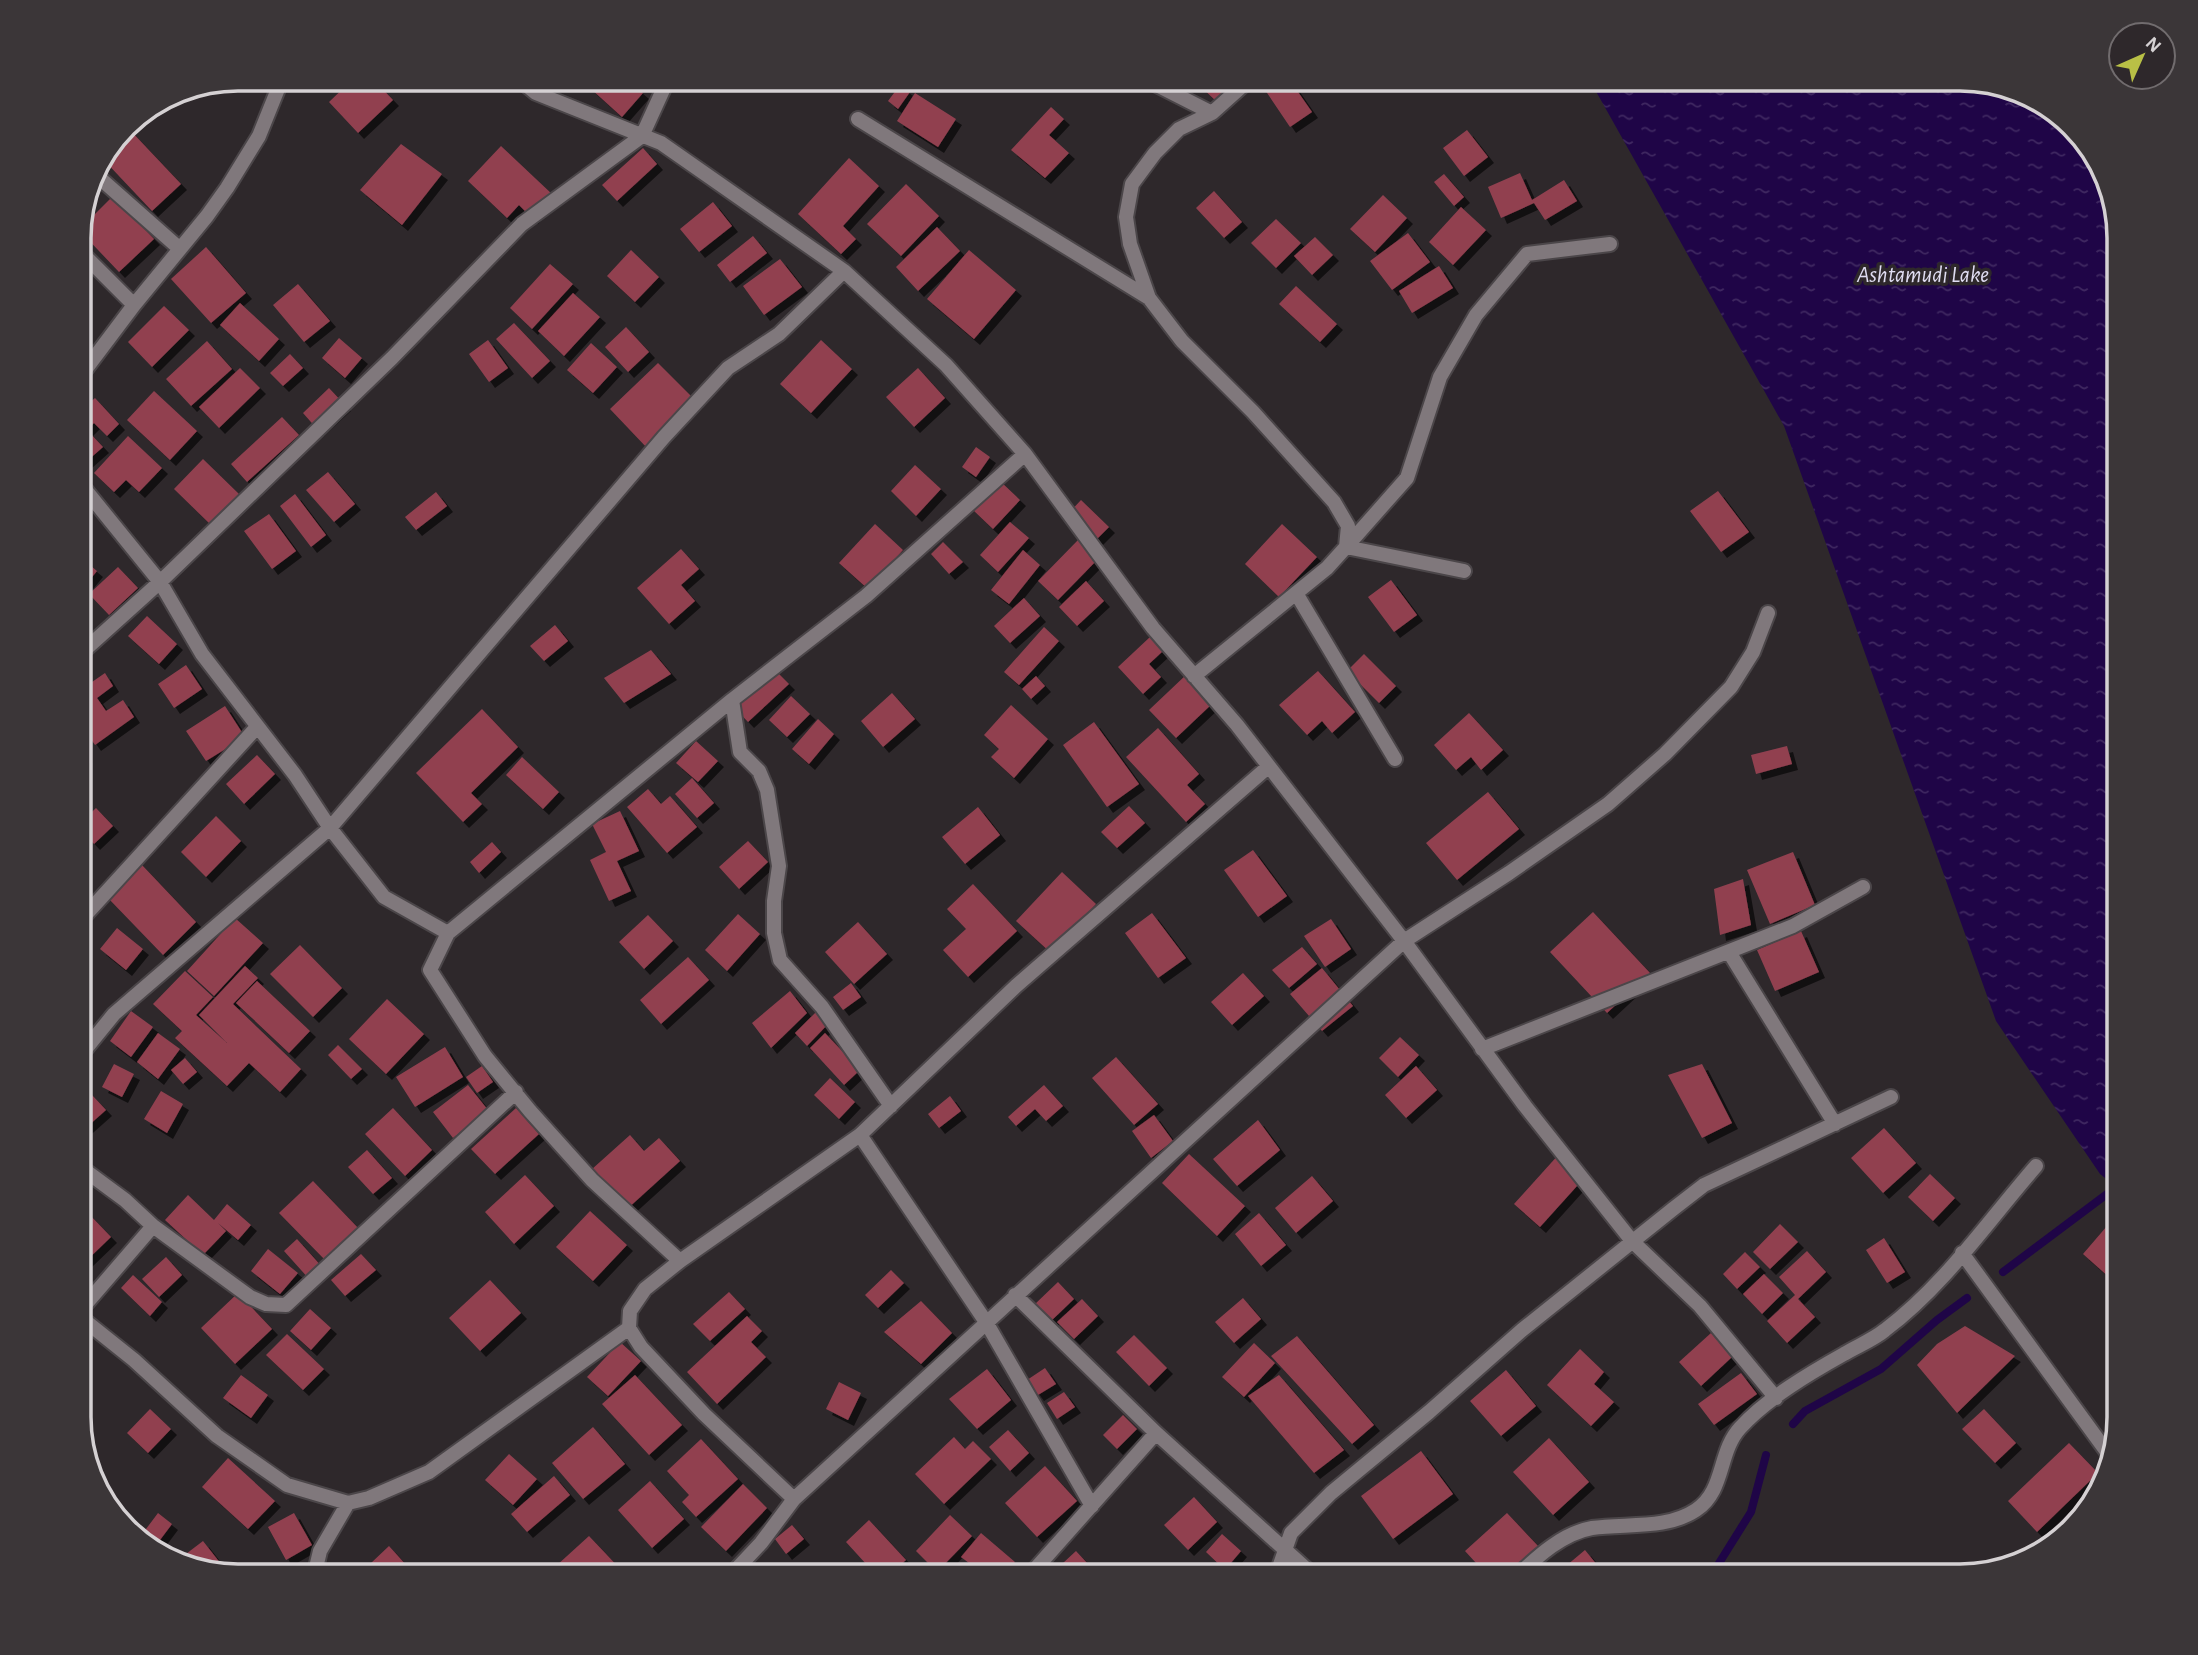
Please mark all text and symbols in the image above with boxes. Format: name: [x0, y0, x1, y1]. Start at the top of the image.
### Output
north arrow: [2107, 21, 2177, 91]
text: N: [2142, 34, 2164, 56]
water label: Ashtamudi Lake: [1856, 264, 1989, 287]

